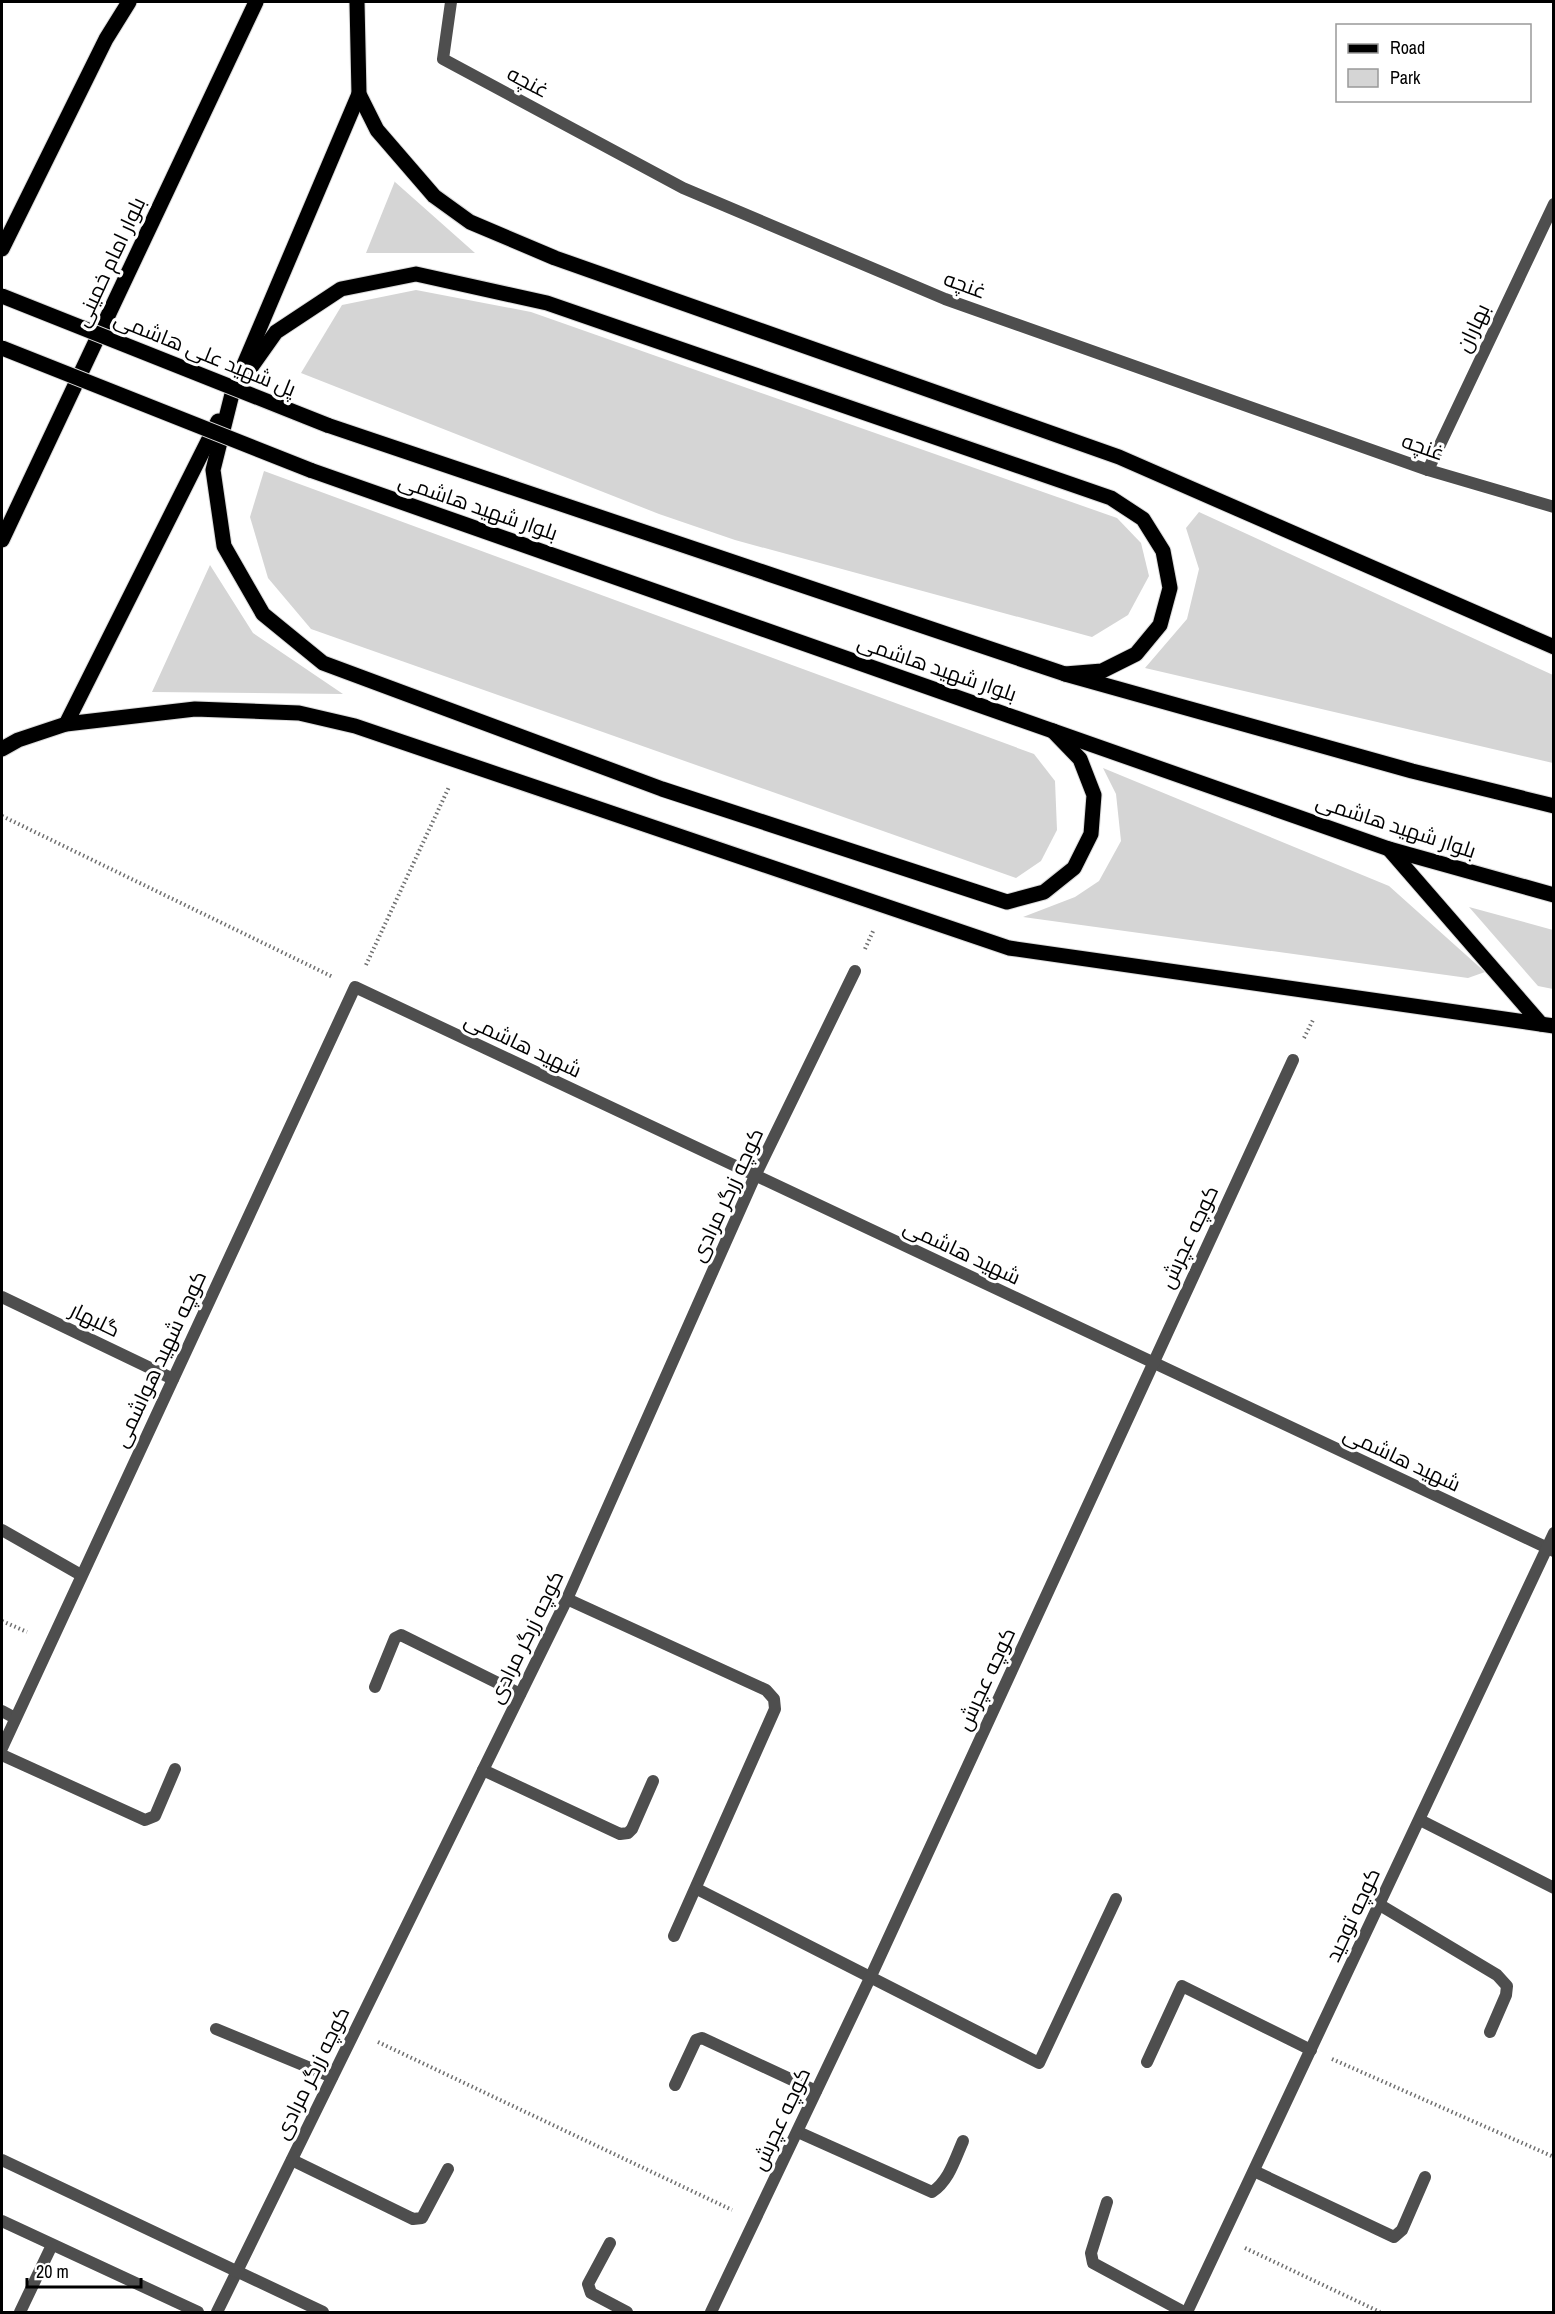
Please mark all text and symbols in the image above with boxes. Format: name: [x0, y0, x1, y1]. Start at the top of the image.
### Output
legend: [1336, 24, 1531, 102]
text: Road: [1390, 35, 1425, 60]
street label: غنچه: [502, 59, 554, 105]
text: Park: [1390, 65, 1421, 90]
street label: بلوار امام خمینی: [67, 192, 152, 331]
street label: غنچه: [940, 263, 991, 306]
street label: بهاران: [1449, 299, 1496, 357]
street label: پل شهید علی هاشمی: [110, 304, 301, 403]
street label: غنچه: [1398, 426, 1448, 467]
street label: بلوار شهید هاشمی: [395, 466, 562, 547]
street label: بلوار شهید هاشمی: [854, 627, 1021, 708]
street label: بلوار شهید هاشمی: [1312, 786, 1480, 865]
street label: شهید هاشمی: [460, 1005, 587, 1084]
street label: کوچه زرگر مرادی: [683, 1123, 770, 1266]
street label: کوچه عچرش: [1152, 1181, 1225, 1293]
street label: شهید هاشمی: [899, 1212, 1026, 1291]
street label: کوچه شهید هواشمی: [106, 1266, 213, 1452]
street label: گلبهار: [64, 1295, 125, 1344]
street label: شهید هاشمی: [1339, 1419, 1466, 1498]
street label: کوچه زرگر مرادی: [481, 1565, 570, 1708]
street label: کوچه عچرش: [949, 1623, 1022, 1735]
street label: کوچه توحید: [1318, 1863, 1387, 1967]
street label: کوچه زرگر مرادی: [267, 2001, 356, 2144]
street label: کوچه عچرش: [744, 2063, 817, 2175]
scale bar: [27, 2251, 141, 2289]
text: 20 m: [36, 2259, 69, 2284]

